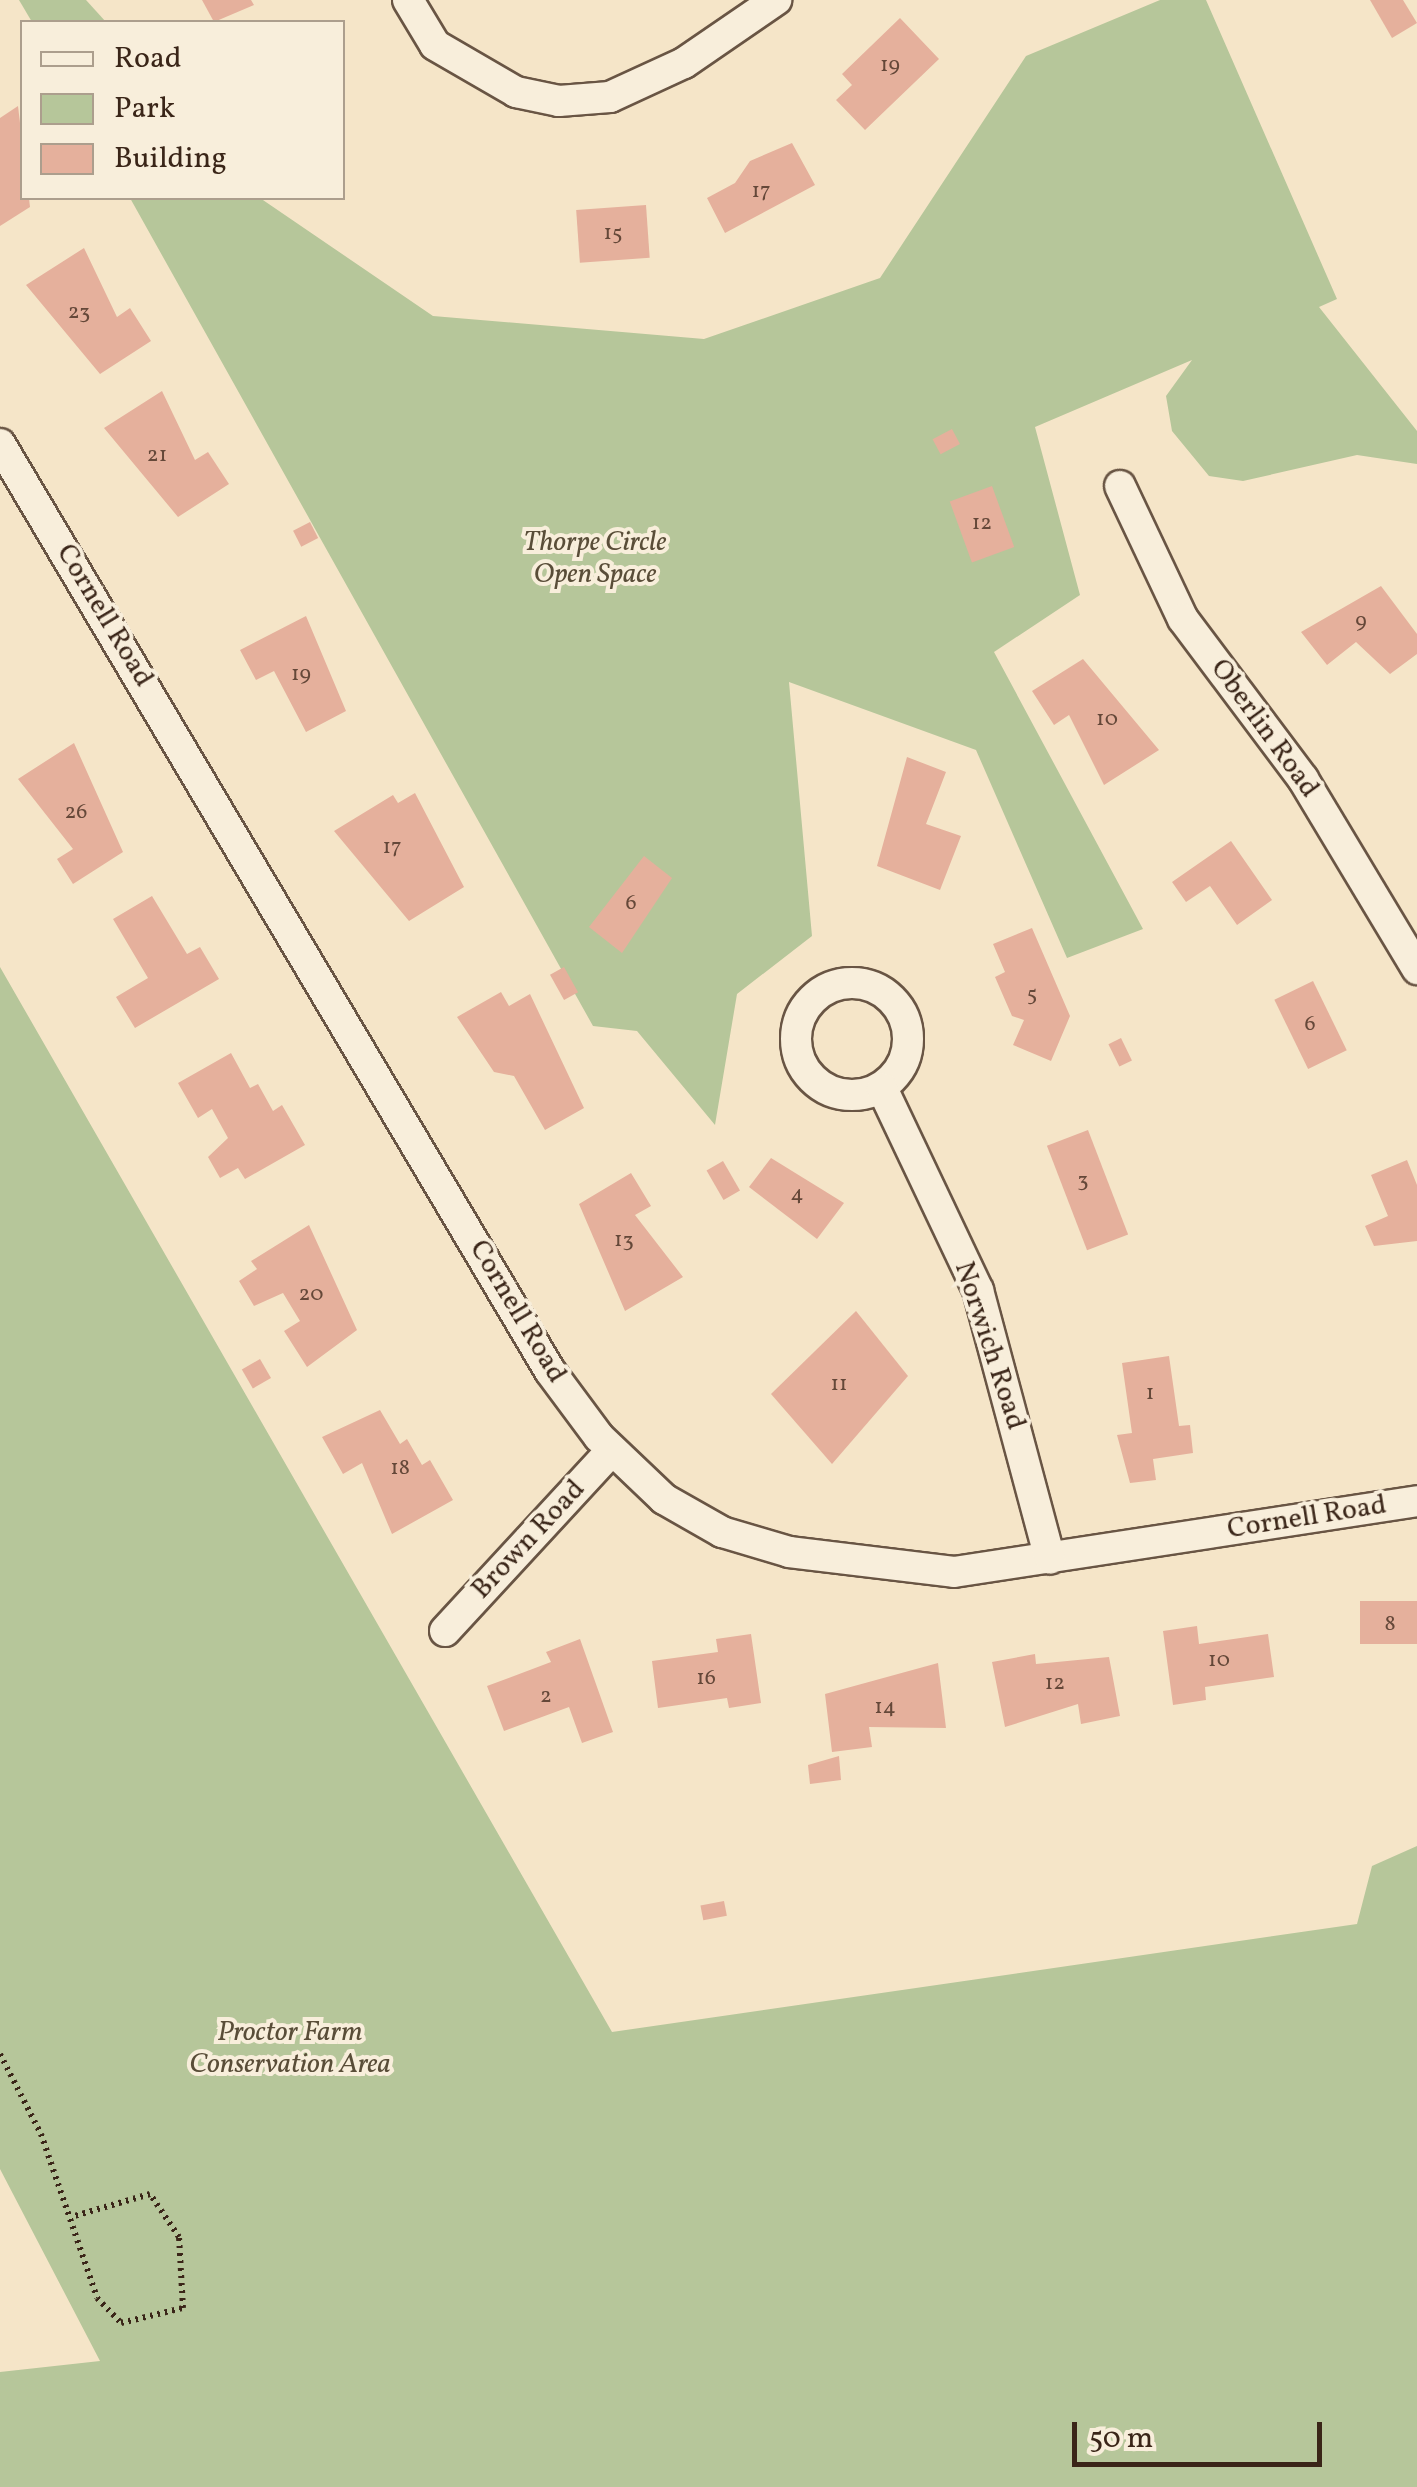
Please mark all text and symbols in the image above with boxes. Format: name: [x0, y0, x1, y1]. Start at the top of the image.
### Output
legend: [20, 20, 345, 200]
text: Road: [114, 38, 182, 80]
house number: 19: [880, 53, 900, 79]
text: Park: [114, 88, 175, 130]
text: Building: [114, 138, 227, 180]
house number: 17: [751, 179, 771, 205]
house number: 15: [603, 221, 623, 247]
house number: 23: [68, 300, 90, 326]
house number: 21: [147, 443, 167, 469]
house number: 12: [972, 511, 992, 537]
park label: Thorpe Circle Open Space: [524, 526, 666, 592]
street label: Cornell Road: [48, 539, 160, 693]
house number: 9: [1355, 609, 1367, 635]
street label: Oberlin Road: [1202, 653, 1326, 805]
house number: 19: [291, 662, 311, 688]
house number: 10: [1096, 707, 1118, 733]
house number: 26: [65, 800, 87, 826]
house number: 17: [382, 835, 402, 861]
house number: 6: [625, 891, 637, 917]
house number: 5: [1027, 982, 1037, 1008]
house number: 6: [1304, 1012, 1316, 1038]
house number: 3: [1077, 1168, 1089, 1194]
house number: 4: [790, 1182, 804, 1208]
house number: 13: [614, 1228, 634, 1254]
street label: Cornell Road: [461, 1235, 573, 1389]
street label: Norwich Road: [946, 1258, 1032, 1434]
house number: 20: [299, 1282, 323, 1308]
house number: 11: [830, 1372, 848, 1398]
house number: 1: [1146, 1381, 1154, 1407]
house number: 18: [390, 1456, 410, 1482]
street label: Brown Road: [465, 1473, 593, 1607]
street label: Cornell Road: [1225, 1489, 1389, 1547]
house number: 8: [1384, 1612, 1396, 1638]
house number: 10: [1208, 1648, 1230, 1674]
house number: 16: [696, 1666, 716, 1692]
house number: 12: [1045, 1671, 1065, 1697]
house number: 2: [540, 1684, 552, 1710]
house number: 14: [874, 1695, 896, 1721]
park label: Proctor Farm Conservation Area: [189, 2016, 391, 2082]
scale bar: [1077, 2402, 1327, 2464]
text: 50 m: [1089, 2418, 1153, 2460]

